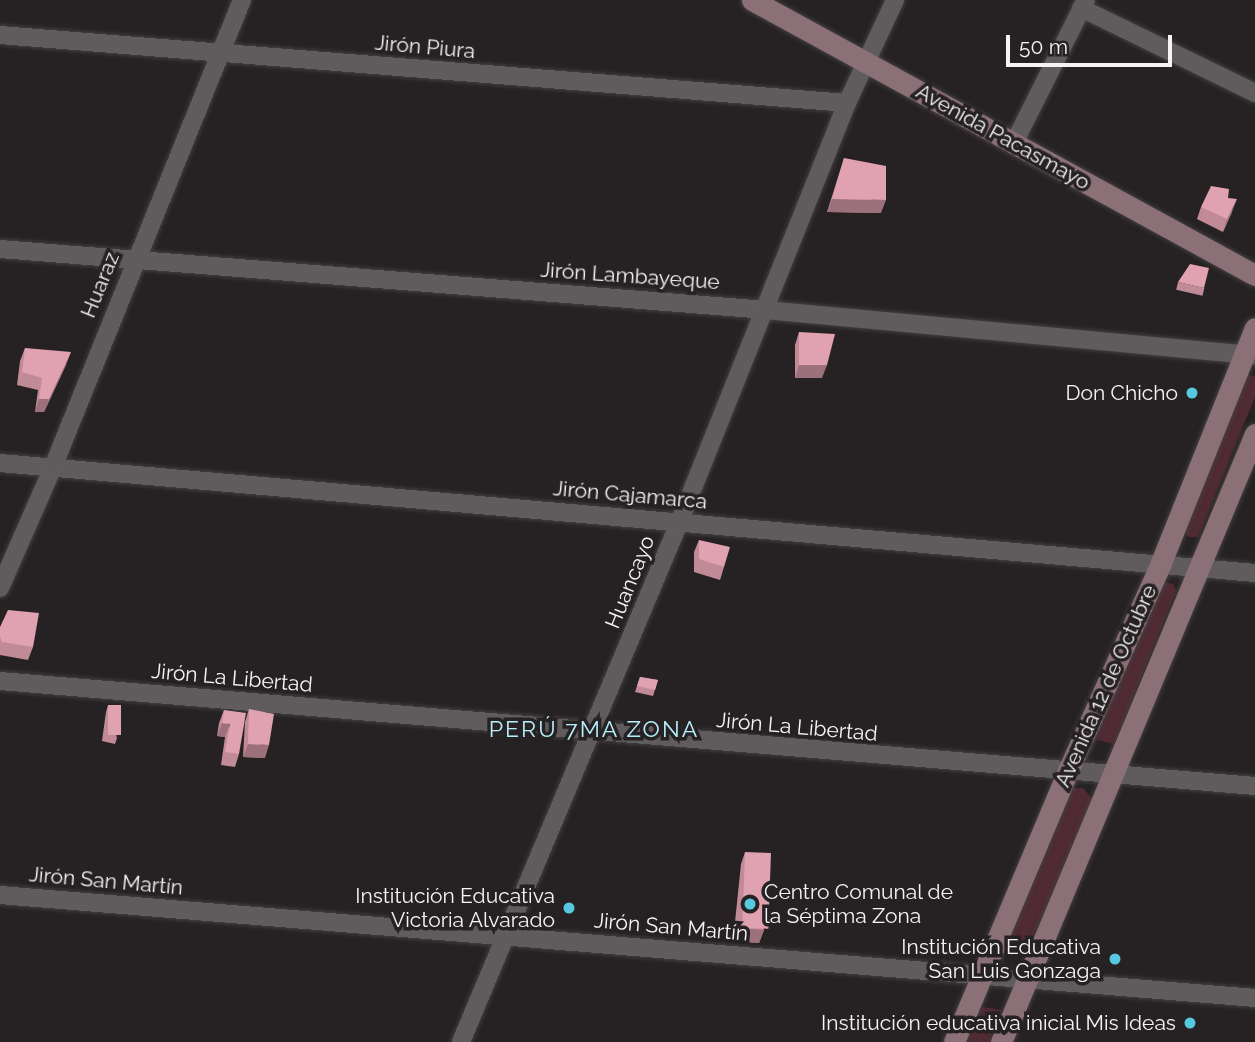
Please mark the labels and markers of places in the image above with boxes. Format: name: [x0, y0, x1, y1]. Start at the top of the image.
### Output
place label: Don Chicho: [1065, 380, 1178, 406]
marker: Don Chicho: [1184, 385, 1200, 401]
place label: Centro Comunal de la Séptima Zona: [764, 879, 954, 929]
place label: Institución Educativa Victoria Alvarado: [355, 883, 555, 933]
marker: Centro Comunal de la Séptima Zona: [742, 896, 758, 912]
marker: Institución Educativa Victoria Alvarado: [561, 900, 577, 916]
place label: Institución Educativa San Luis Gonzaga: [901, 934, 1101, 984]
marker: Institución Educativa San Luis Gonzaga: [1107, 951, 1123, 967]
place label: Institución educativa inicial Mis Ideas: [820, 1010, 1176, 1036]
marker: Institución educativa inicial Mis Ideas: [1182, 1015, 1198, 1031]

